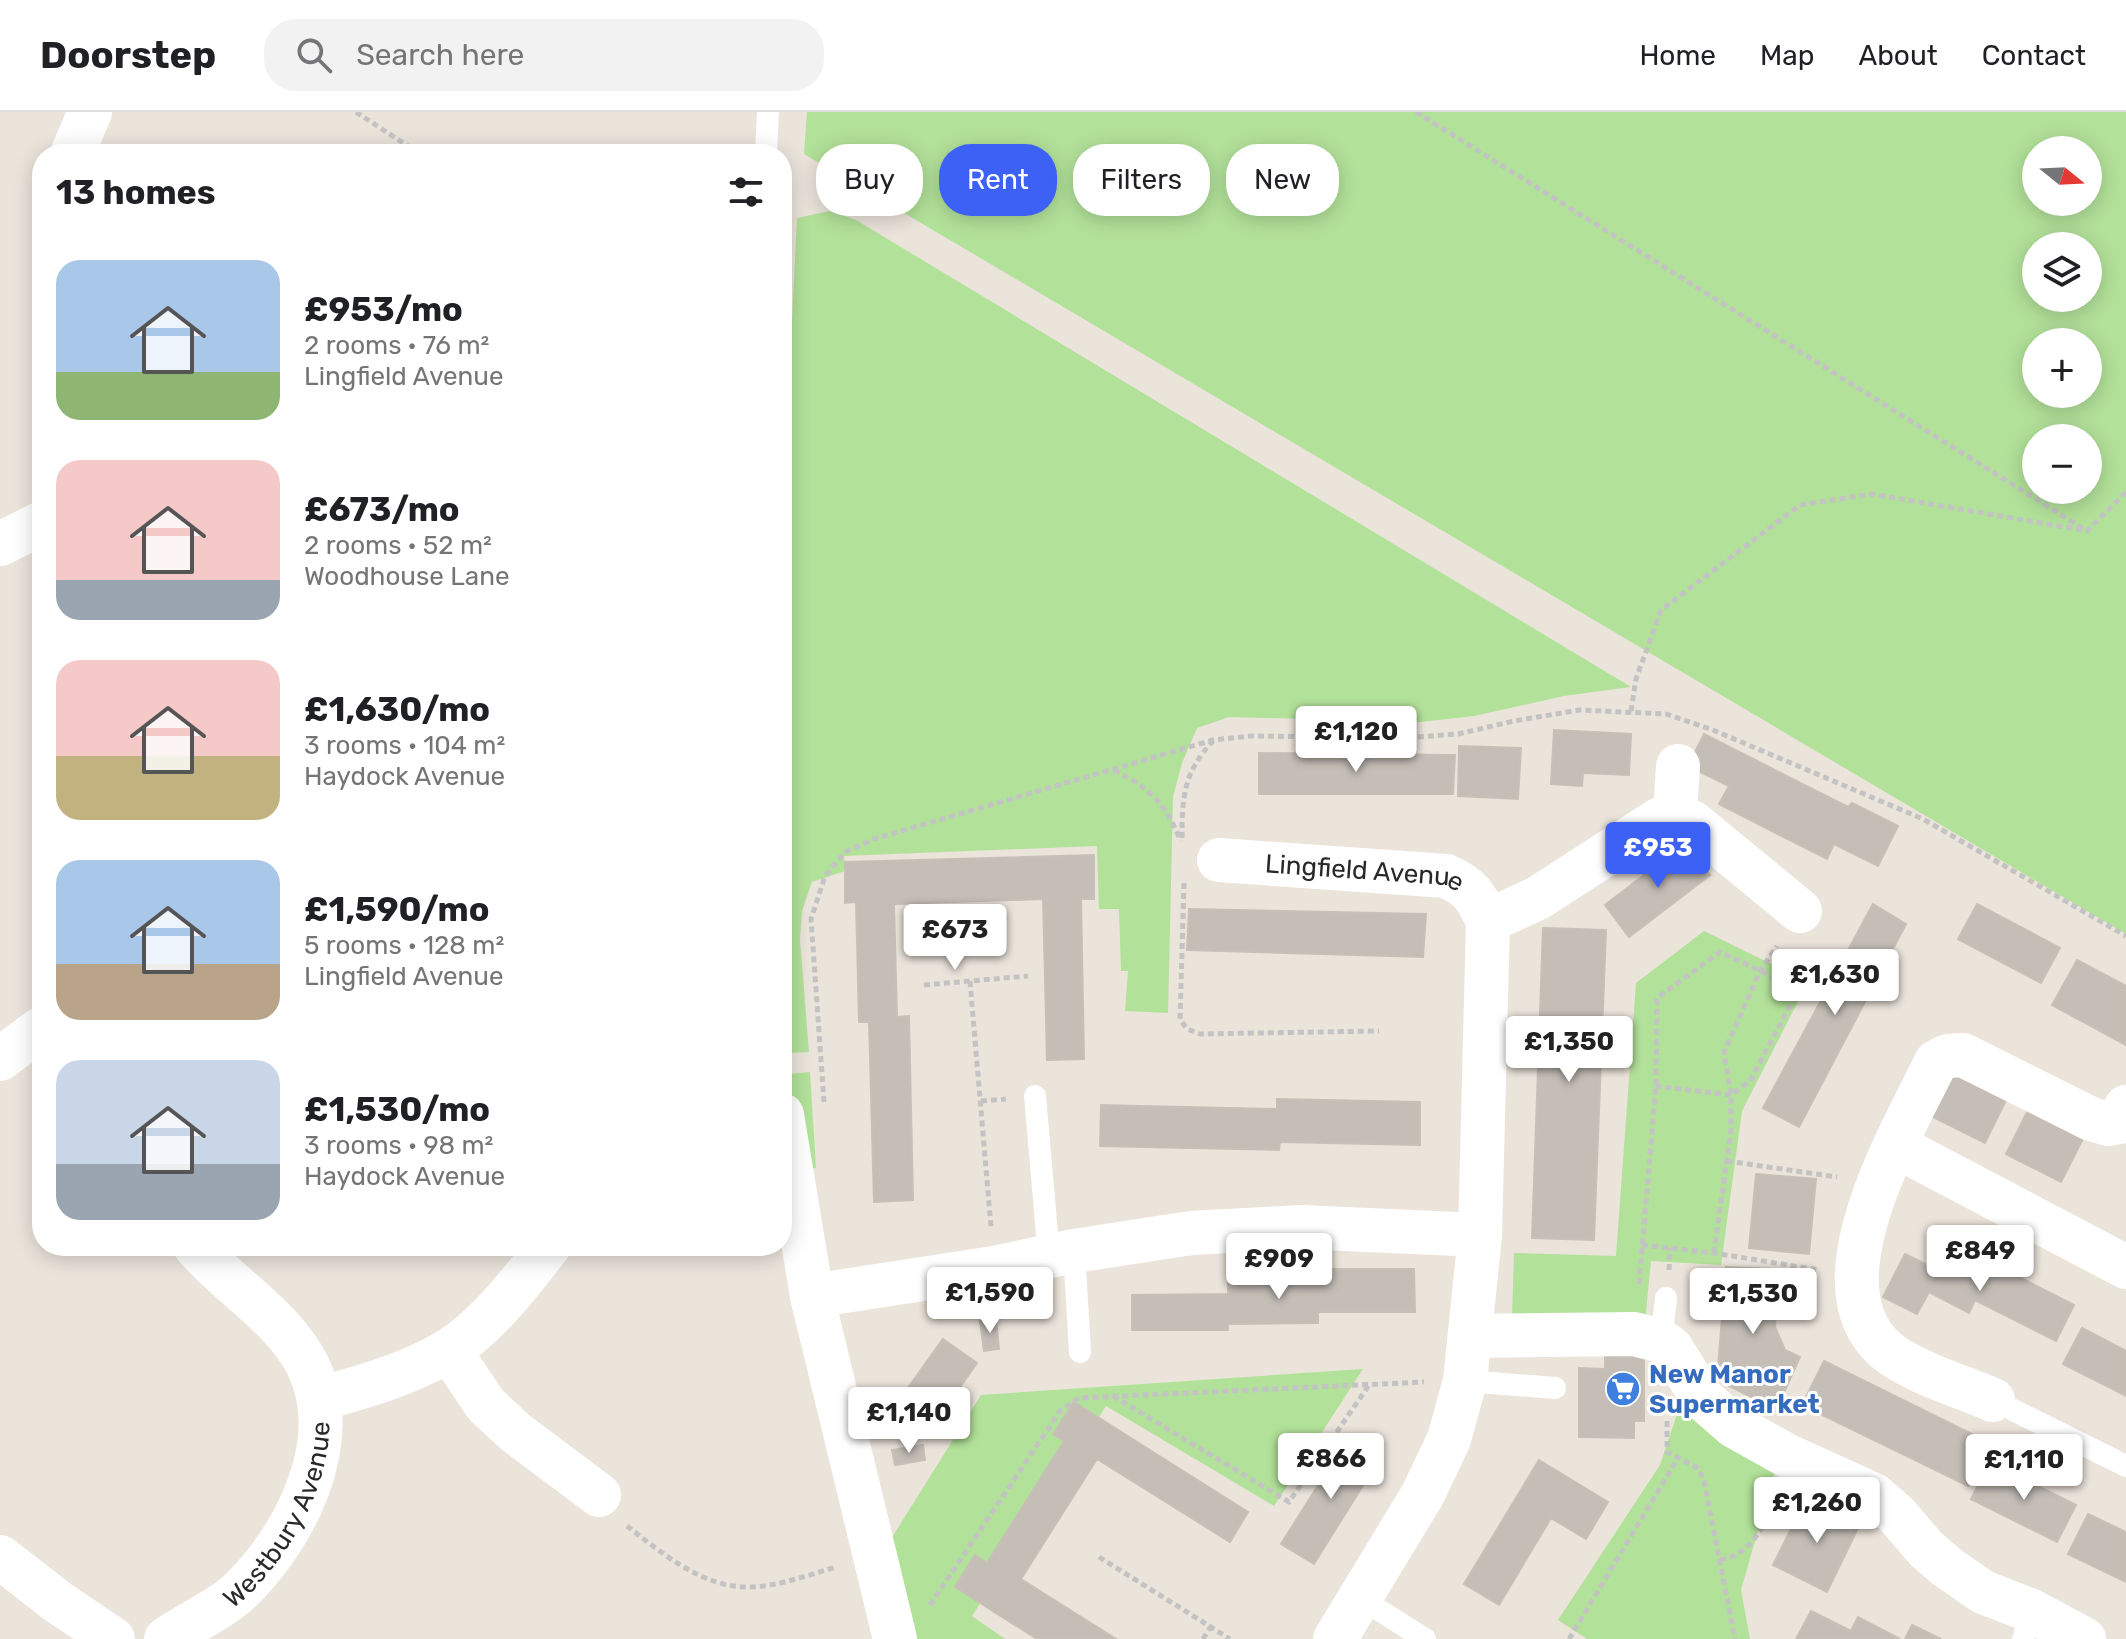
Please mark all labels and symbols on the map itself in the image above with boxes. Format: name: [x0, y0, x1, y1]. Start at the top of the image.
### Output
north arrow: [2022, 136, 2102, 216]
pin: £1,120: [1291, 706, 1421, 774]
pin: £953: [1611, 822, 1705, 890]
street label: Lingfield Avenue: [1264, 848, 1470, 898]
pin: £673: [908, 904, 1002, 972]
pin: £1,630: [1770, 949, 1900, 1017]
pin: £1,350: [1504, 1016, 1634, 1084]
pin: £849: [1933, 1225, 2027, 1293]
pin: £909: [1232, 1233, 1326, 1301]
pin: £1,590: [925, 1267, 1055, 1335]
pin: £1,530: [1688, 1268, 1818, 1336]
place label: New Manor Supermarket: [1649, 1359, 1820, 1420]
supermarket icon: New Manor Supermarket: [1604, 1370, 1642, 1408]
pin: £1,140: [844, 1387, 974, 1455]
street label: Westbury Avenue: [217, 1421, 336, 1614]
pin: £866: [1284, 1433, 1378, 1501]
pin: £1,110: [1959, 1434, 2089, 1502]
pin: £1,260: [1752, 1477, 1882, 1545]

